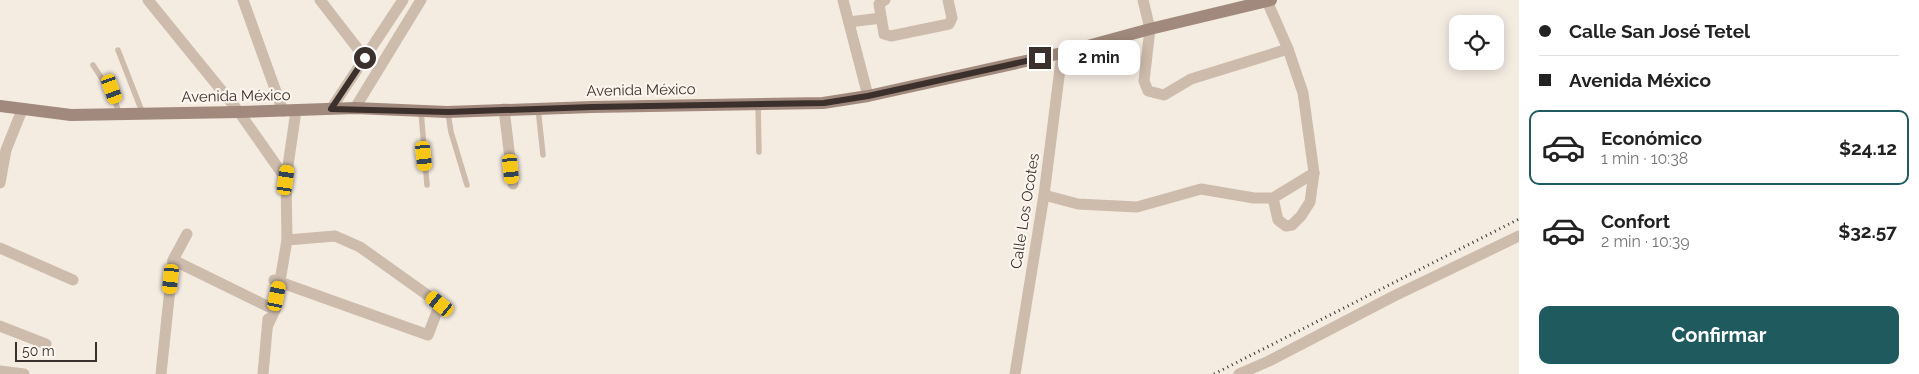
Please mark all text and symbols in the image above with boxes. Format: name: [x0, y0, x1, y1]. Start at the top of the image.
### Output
map controls: [1449, 15, 1504, 70]
button: locate: [1449, 15, 1504, 70]
text: Calle San José Tetel: [1569, 20, 1750, 42]
callout: 2 min: [1058, 40, 1140, 76]
route start: [354, 47, 376, 69]
route end: [1029, 47, 1051, 69]
text: 2 min: [1078, 48, 1120, 67]
text: Avenida México: [1569, 69, 1711, 91]
car: [99, 72, 124, 106]
street label: Avenida México: [586, 80, 696, 100]
street label: Avenida México: [181, 86, 291, 106]
icon: car: [1541, 125, 1586, 170]
text: Económico: [1601, 127, 1702, 149]
text: $24.12: [1839, 137, 1897, 159]
car: [414, 140, 433, 172]
text: 1 min · 10:38: [1601, 149, 1688, 168]
street label: Calle Los Ocotes: [1007, 152, 1043, 270]
car: [501, 153, 520, 185]
car: [276, 164, 295, 196]
icon: car: [1541, 208, 1586, 253]
text: Confort: [1601, 210, 1670, 232]
text: $32.57: [1838, 220, 1897, 242]
text: 2 min · 10:39: [1601, 232, 1690, 251]
car: [161, 263, 180, 295]
car: [266, 280, 287, 312]
car: [423, 289, 456, 319]
button: Confirmar: [1539, 306, 1899, 364]
scale bar: [15, 339, 98, 362]
text: 50 m: [22, 343, 55, 359]

